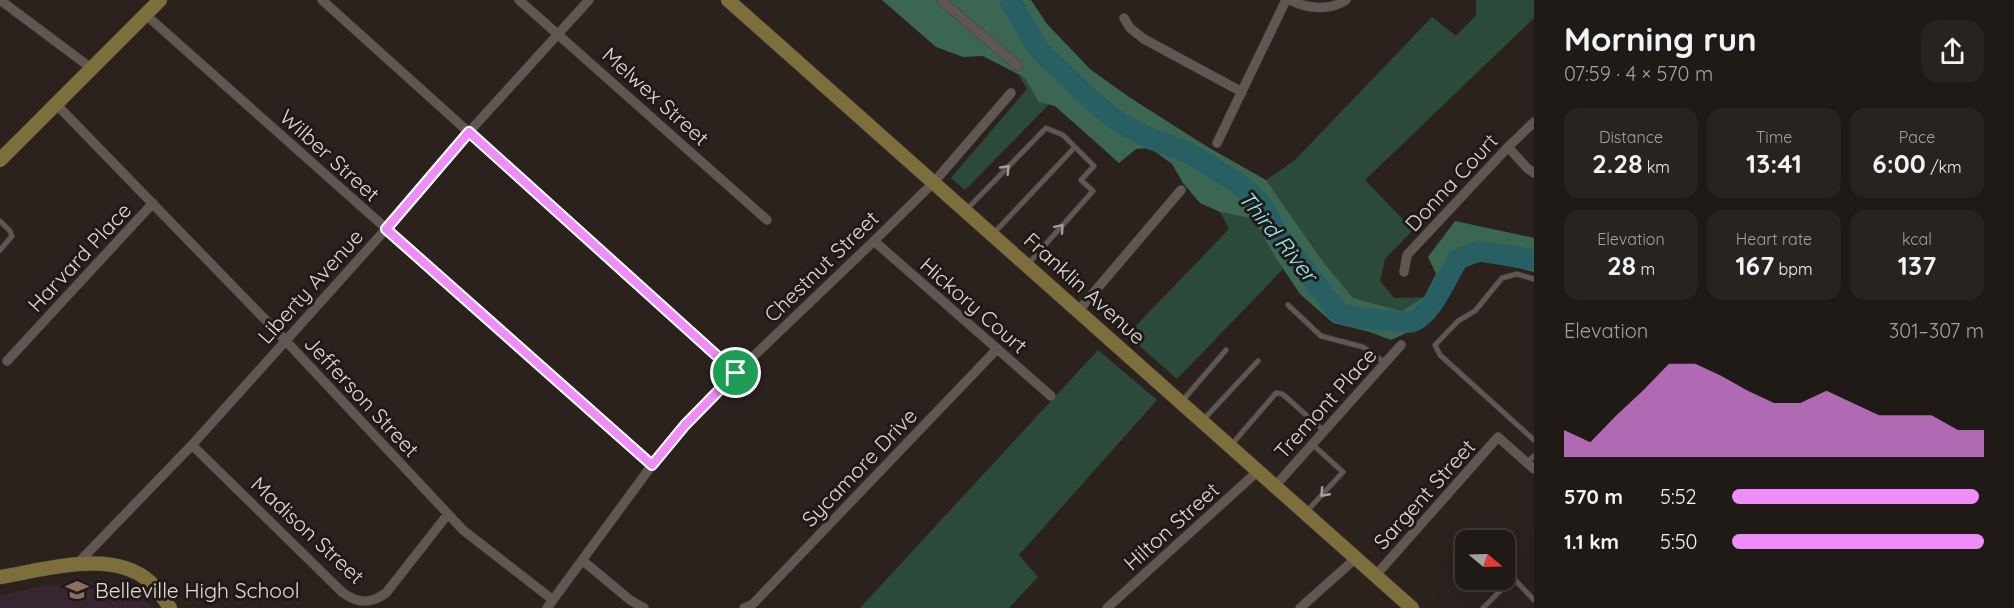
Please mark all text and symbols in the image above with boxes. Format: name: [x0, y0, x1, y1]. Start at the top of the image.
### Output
text: Morning run: [1564, 18, 1757, 59]
button: share: [1921, 20, 1984, 83]
street label: Melwex Street: [597, 41, 715, 151]
text: 07:59 · 4 × 570 m: [1564, 61, 1713, 86]
street label: Wilber Street: [275, 103, 385, 207]
text: Distance: [1599, 127, 1663, 147]
text: Time: [1756, 127, 1792, 147]
text: Pace: [1899, 127, 1935, 147]
street label: Donna Court: [1399, 128, 1503, 236]
text: 2.28: [1592, 147, 1642, 180]
text: 13:41: [1746, 147, 1802, 180]
text: 6:00: [1872, 147, 1926, 180]
text: km: [1642, 157, 1670, 177]
text: /km: [1926, 157, 1962, 177]
one-way arrow: [999, 165, 1010, 176]
water label: Third River: [1233, 185, 1325, 289]
street label: Harvard Place: [22, 197, 136, 317]
street label: Chestnut Street: [758, 205, 884, 327]
street label: Liberty Avenue: [252, 223, 368, 349]
one-way arrow: [1053, 224, 1064, 235]
street label: Franklin Avenue: [1019, 227, 1151, 349]
text: Elevation: [1597, 229, 1665, 249]
text: Heart rate: [1736, 229, 1812, 249]
text: kcal: [1902, 229, 1932, 249]
text: 28: [1607, 249, 1636, 282]
text: 167: [1735, 249, 1774, 282]
text: 137: [1898, 249, 1936, 282]
street label: Hickory Court: [915, 251, 1033, 359]
text: m: [1636, 259, 1655, 279]
text: bpm: [1774, 259, 1813, 279]
text: Elevation: [1564, 318, 1648, 343]
text: 301–307 m: [1889, 318, 1984, 343]
street label: Jefferson Street: [299, 330, 425, 462]
street label: Tremont Place: [1268, 342, 1382, 464]
pin: [710, 347, 761, 398]
icon: arrive: [719, 356, 752, 389]
street label: Sycamore Drive: [796, 402, 922, 532]
street label: Sargent Street: [1368, 434, 1480, 554]
street label: Madison Street: [246, 471, 370, 589]
street label: Hilton Street: [1118, 476, 1224, 576]
text: 570 m: [1564, 484, 1623, 509]
text: 5:52: [1660, 484, 1697, 509]
one-way arrow: [1320, 486, 1331, 496]
text: 1.1 km: [1564, 529, 1619, 554]
text: 5:50: [1660, 529, 1697, 554]
north arrow: [1455, 530, 1515, 590]
map controls: [1455, 530, 1515, 590]
school or university icon: Belleville High School: [64, 577, 90, 603]
place label: Belleville High School: [95, 577, 300, 603]

